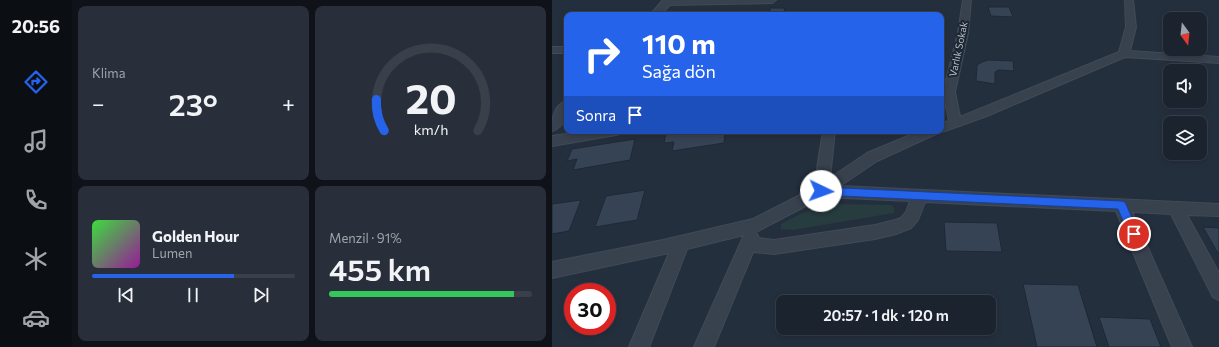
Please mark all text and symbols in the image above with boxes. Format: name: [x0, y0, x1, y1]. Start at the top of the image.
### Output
north arrow: [1163, 12, 1207, 56]
map controls: [1163, 12, 1207, 160]
text: 20:56: [12, 15, 60, 37]
street label: Varlık Sokak: [946, 20, 970, 78]
text: 110 m: [642, 26, 716, 60]
icon: right: [576, 28, 628, 80]
text: Sağa dön: [642, 60, 716, 82]
button: sound: [1163, 64, 1207, 108]
text: Klima: [92, 65, 126, 81]
icon: directions: [22, 68, 50, 96]
text: 20: [405, 72, 456, 123]
text: 23°: [169, 85, 218, 122]
text: −: [92, 90, 105, 117]
text: +: [282, 90, 295, 117]
icon: arrive: [624, 104, 646, 126]
text: Sonra: [576, 106, 616, 124]
button: layers: [1163, 116, 1207, 160]
text: km/h: [413, 119, 448, 137]
icon: music: [22, 127, 50, 155]
position arrow: [800, 170, 842, 212]
icon: phone: [22, 186, 50, 214]
pin: [1117, 217, 1151, 251]
icon: arrive: [1123, 223, 1145, 245]
text: Golden Hour: [152, 227, 239, 245]
text: Menzil · 91%: [329, 230, 402, 246]
icon: climate: [22, 245, 50, 273]
text: Lumen: [152, 245, 192, 261]
text: 455 km: [329, 250, 431, 287]
speed limit sign: 30: [564, 283, 616, 335]
icon: previous: [115, 284, 137, 306]
icon: pause: [182, 284, 204, 306]
icon: next: [250, 284, 272, 306]
icon: car: [22, 304, 50, 332]
text: 20:57 · 1 dk · 120 m: [823, 306, 949, 324]

